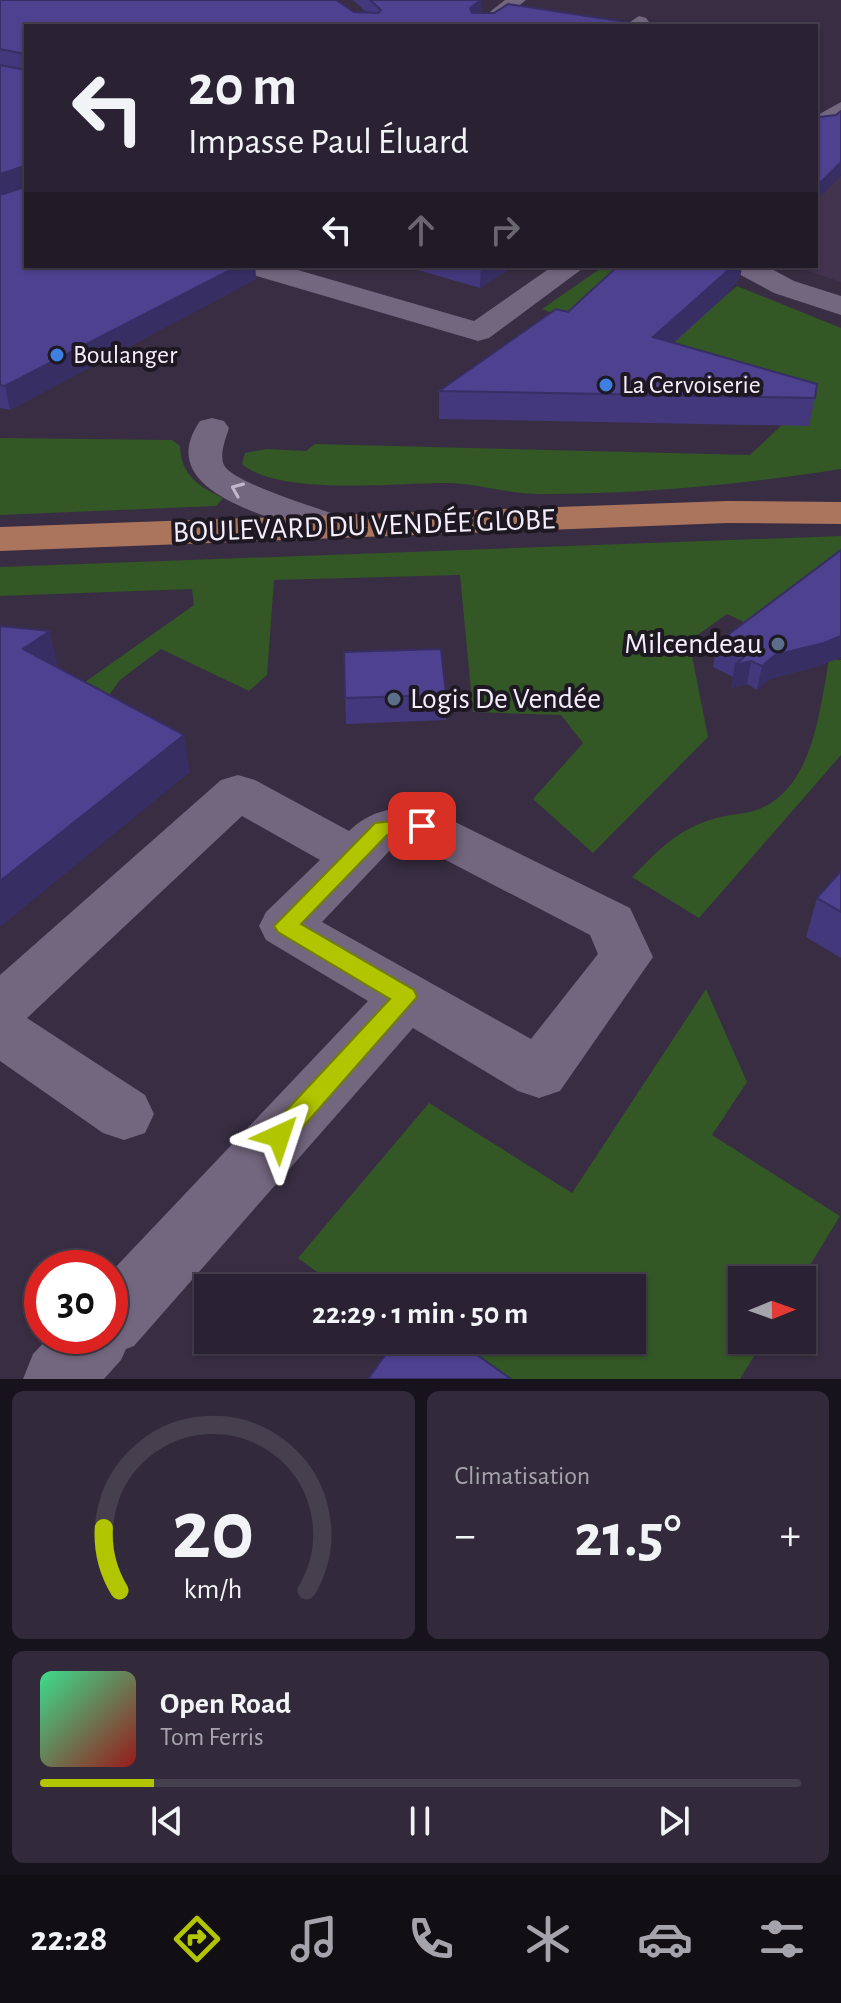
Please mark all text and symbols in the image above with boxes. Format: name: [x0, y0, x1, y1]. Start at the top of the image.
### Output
icon: left: [56, 56, 160, 160]
text: 20 m: [188, 59, 297, 115]
text: Impasse Paul Éluard: [188, 124, 469, 160]
icon: left: [315, 208, 359, 252]
icon: ahead: [399, 208, 443, 252]
icon: right: [483, 208, 527, 252]
place label: Boulanger: [73, 342, 178, 368]
marker: Boulanger: [48, 346, 66, 364]
place label: La Cervoiserie: [622, 372, 761, 398]
marker: La Cervoiserie: [597, 376, 615, 394]
one-way arrow: [231, 482, 245, 499]
street label: BOULEVARD DU VENDÉE GLOBE: [172, 502, 556, 548]
place label: Milcendeau: [624, 629, 762, 659]
marker: Milcendeau: [769, 635, 787, 653]
place label: Logis De Vendée: [410, 684, 601, 714]
marker: Logis De Vendée: [385, 690, 403, 708]
pin: [388, 792, 456, 860]
icon: arrive: [400, 804, 444, 848]
position arrow: [237, 1094, 321, 1178]
speed limit sign: 30: [24, 1250, 128, 1354]
north arrow: [728, 1266, 816, 1354]
map controls: [728, 1266, 816, 1354]
text: 22:29 · 1 min · 50 m: [312, 1299, 528, 1329]
text: Climatisation: [455, 1463, 590, 1489]
text: 20: [172, 1490, 255, 1574]
text: 21.5°: [574, 1507, 681, 1567]
text: −: [455, 1514, 476, 1558]
text: +: [780, 1514, 801, 1558]
text: km/h: [184, 1575, 243, 1604]
text: Open Road: [160, 1689, 291, 1719]
text: Tom Ferris: [160, 1724, 264, 1750]
icon: previous: [145, 1799, 189, 1843]
icon: pause: [398, 1799, 442, 1843]
icon: next: [652, 1799, 696, 1843]
icon: directions: [169, 1911, 225, 1967]
icon: music: [286, 1911, 342, 1967]
icon: phone: [403, 1911, 459, 1967]
icon: climate: [520, 1911, 576, 1967]
icon: car: [637, 1911, 693, 1967]
icon: filters: [754, 1911, 810, 1967]
text: 22:28: [31, 1921, 107, 1957]

